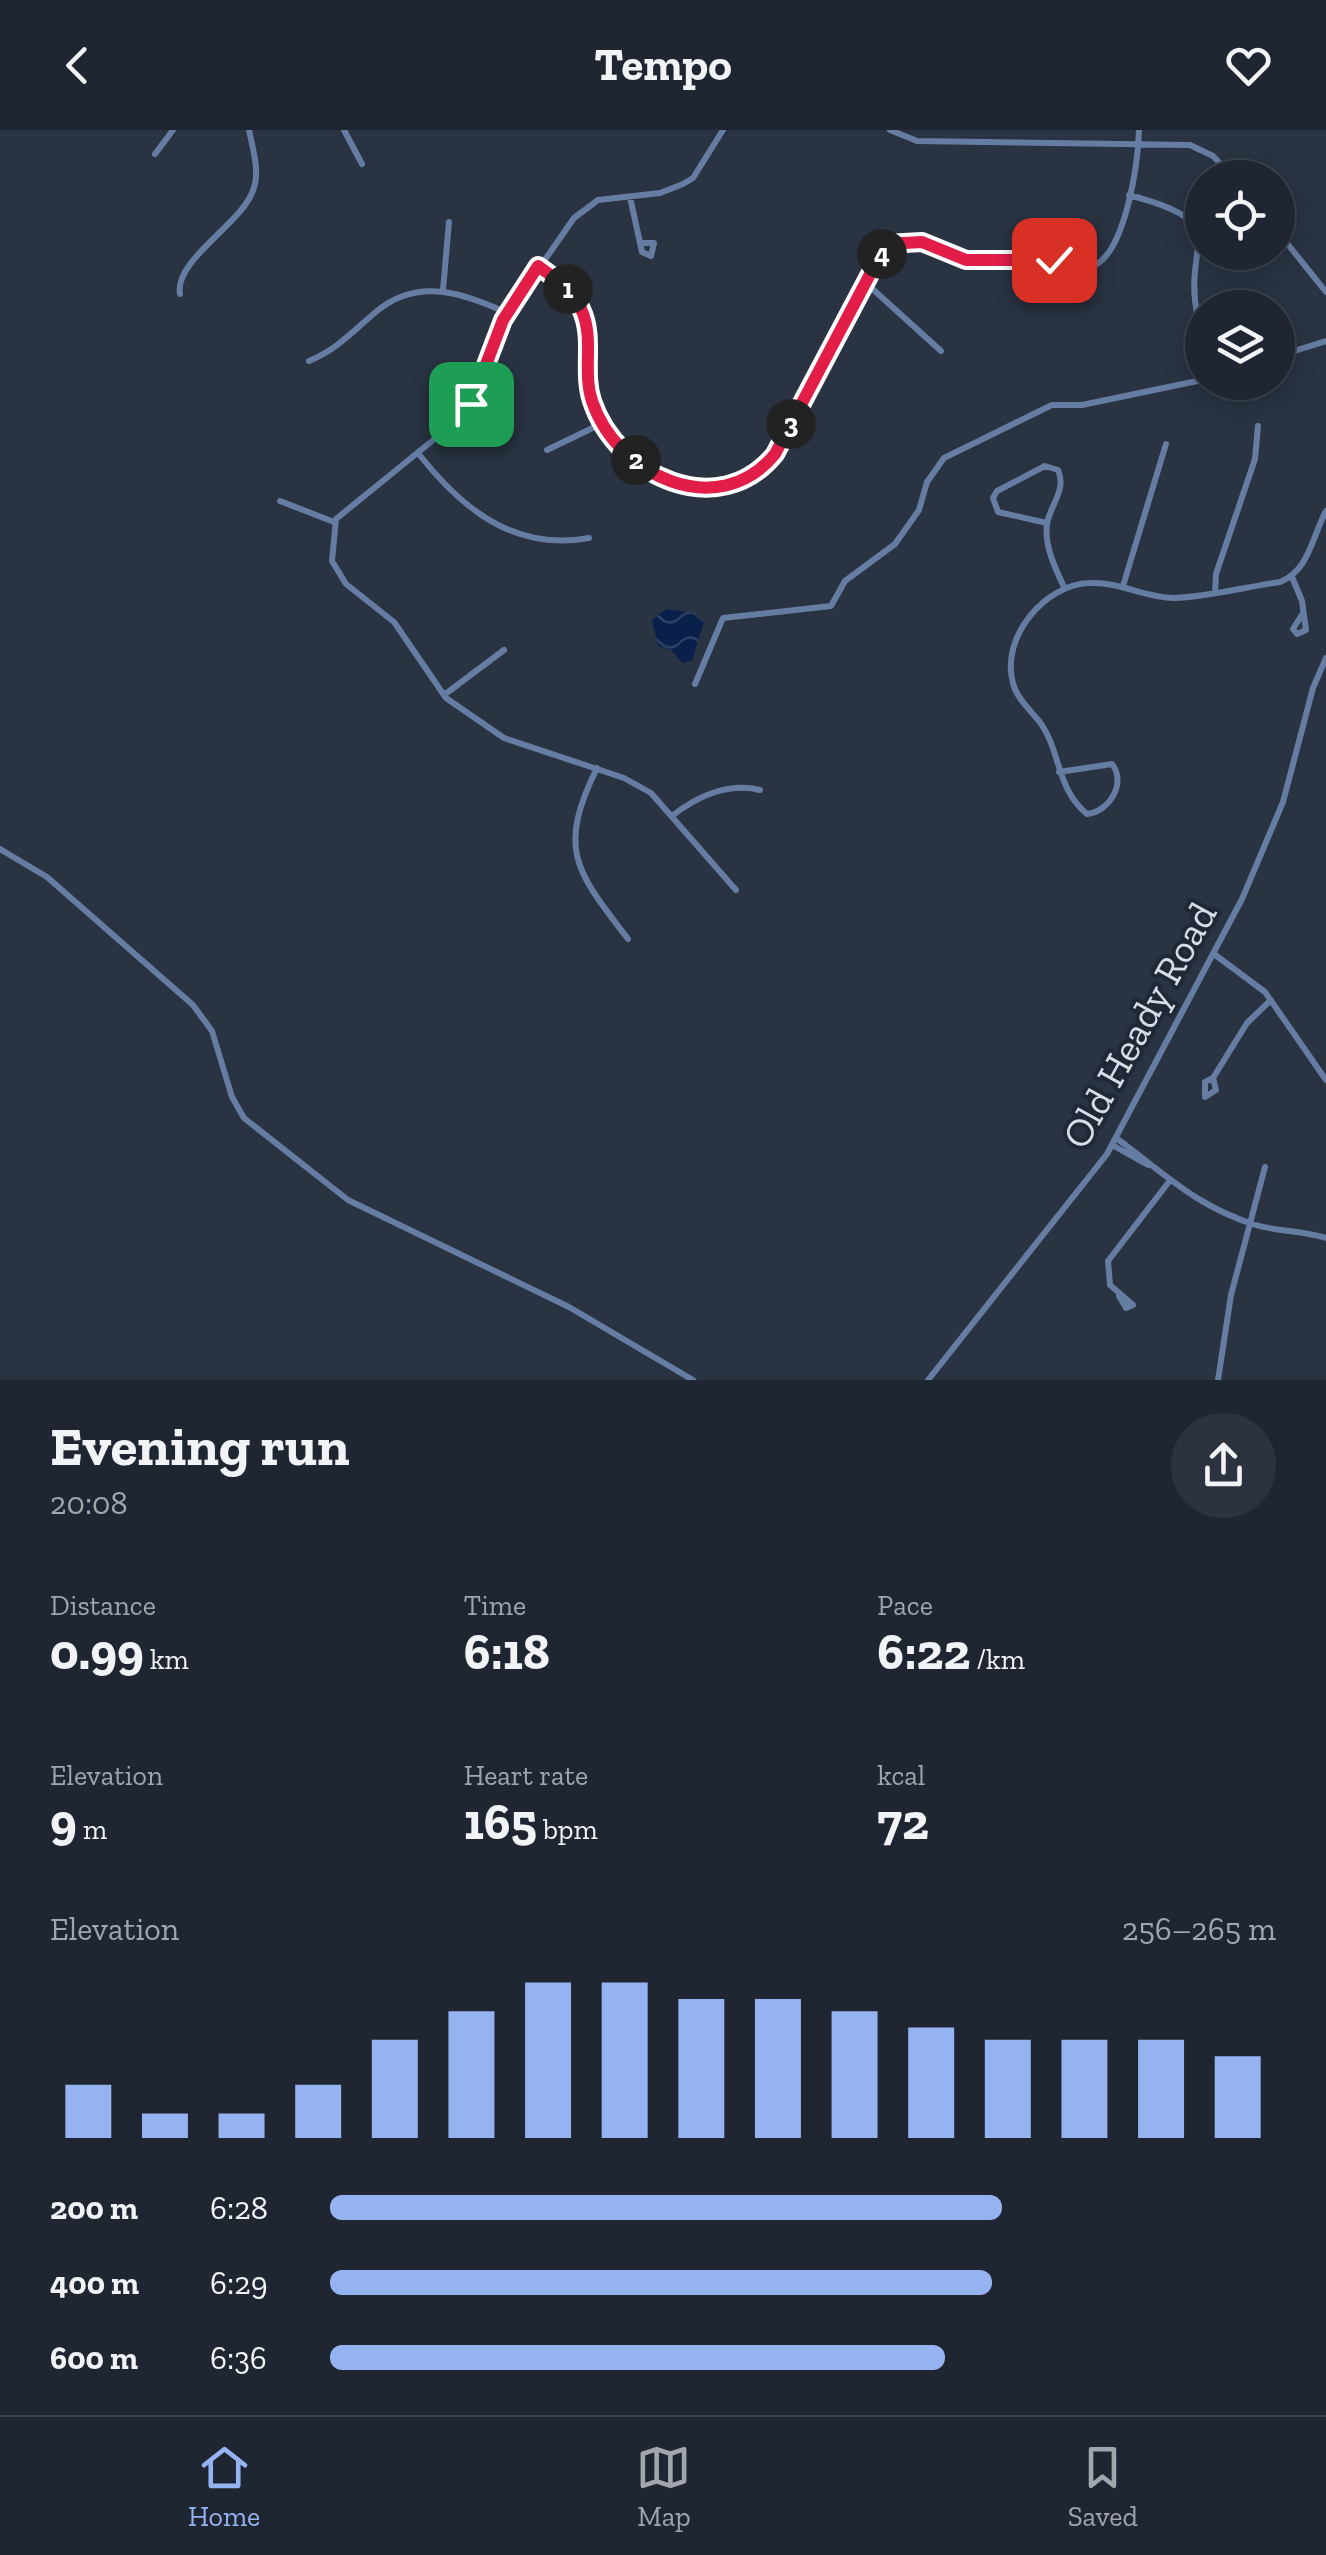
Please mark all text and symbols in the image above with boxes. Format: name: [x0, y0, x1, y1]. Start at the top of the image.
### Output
icon: back: [50, 38, 105, 93]
text: Tempo: [594, 38, 732, 92]
icon: heart: [1221, 38, 1276, 93]
map controls: [1185, 160, 1295, 400]
button: locate: [1185, 160, 1295, 270]
pin: [1012, 218, 1097, 303]
pin: 4: [857, 229, 907, 279]
icon: check: [1027, 233, 1082, 288]
text: 4: [874, 237, 890, 270]
pin: 1: [543, 264, 593, 314]
text: 1: [562, 272, 574, 305]
button: layers: [1185, 290, 1295, 400]
pin: [429, 362, 514, 447]
icon: arrive: [444, 377, 499, 432]
pin: 3: [766, 399, 816, 449]
text: 3: [784, 407, 798, 440]
pin: 2: [611, 435, 661, 485]
text: 2: [628, 443, 644, 476]
street label: Old Heady Road: [1052, 894, 1226, 1156]
text: Evening run: [50, 1413, 350, 1479]
button: share: [1171, 1413, 1276, 1518]
text: 20:08: [50, 1484, 128, 1522]
text: Distance: [50, 1589, 156, 1622]
text: Time: [464, 1589, 526, 1622]
text: Pace: [877, 1589, 933, 1622]
text: 0.99: [50, 1622, 144, 1682]
text: 6:18: [464, 1622, 550, 1682]
text: 6:22: [877, 1622, 970, 1682]
text: km: [144, 1643, 189, 1676]
text: /km: [970, 1643, 1025, 1676]
text: Elevation: [50, 1759, 163, 1792]
text: Heart rate: [464, 1759, 588, 1792]
text: kcal: [877, 1759, 925, 1792]
text: 9: [50, 1792, 77, 1852]
text: 165: [464, 1792, 537, 1852]
text: 72: [877, 1792, 929, 1852]
text: m: [77, 1813, 107, 1846]
text: bpm: [537, 1813, 598, 1846]
text: Elevation: [50, 1910, 179, 1948]
text: 256–265 m: [1122, 1910, 1276, 1948]
text: 200 m: [50, 2189, 138, 2227]
text: 6:28: [210, 2189, 268, 2227]
text: 400 m: [50, 2264, 139, 2302]
text: 6:29: [210, 2264, 268, 2302]
text: 600 m: [50, 2339, 138, 2377]
text: 6:36: [210, 2339, 267, 2377]
tab: Home: [188, 2440, 260, 2533]
tab: Map: [636, 2440, 691, 2533]
tab: Saved: [1068, 2440, 1138, 2533]

